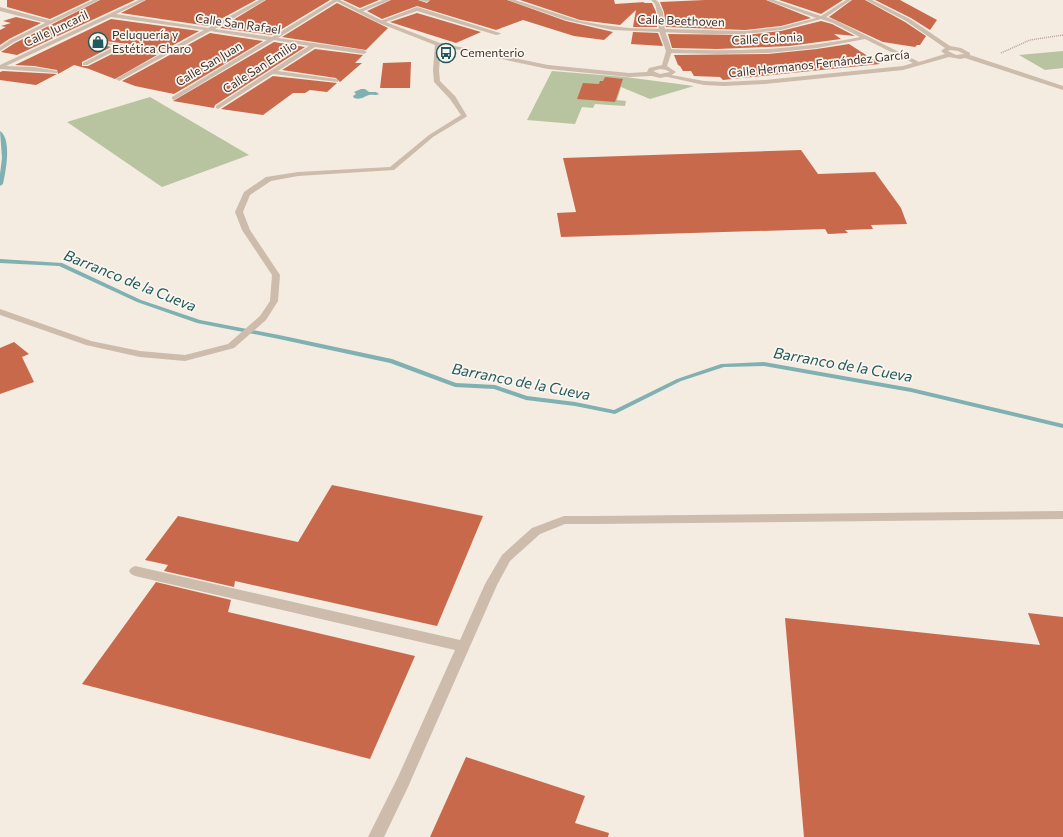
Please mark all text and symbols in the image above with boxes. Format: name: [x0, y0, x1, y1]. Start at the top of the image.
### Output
street label: Calle Juncaril: [21, 7, 90, 50]
street label: Calle San Rafael: [194, 10, 282, 36]
street label: Calle Beethoven: [637, 11, 725, 29]
place label: Peluquería y Estética Charo: [112, 27, 191, 55]
street label: Calle Colonia: [731, 29, 803, 47]
shop icon: Peluquería y Estética Charo: [87, 31, 109, 53]
street label: Calle San Emilio: [220, 37, 299, 95]
street label: Calle San Juan: [173, 38, 245, 89]
bus stop icon: Cementerio: [435, 42, 457, 64]
place label: Cementerio: [460, 45, 524, 59]
street label: Calle Hermanos Fernández García: [728, 47, 910, 79]
water label: Barranco de la Cueva: [62, 245, 199, 315]
water label: Barranco de la Cueva: [772, 343, 914, 385]
water label: Barranco de la Cueva: [450, 359, 592, 403]

